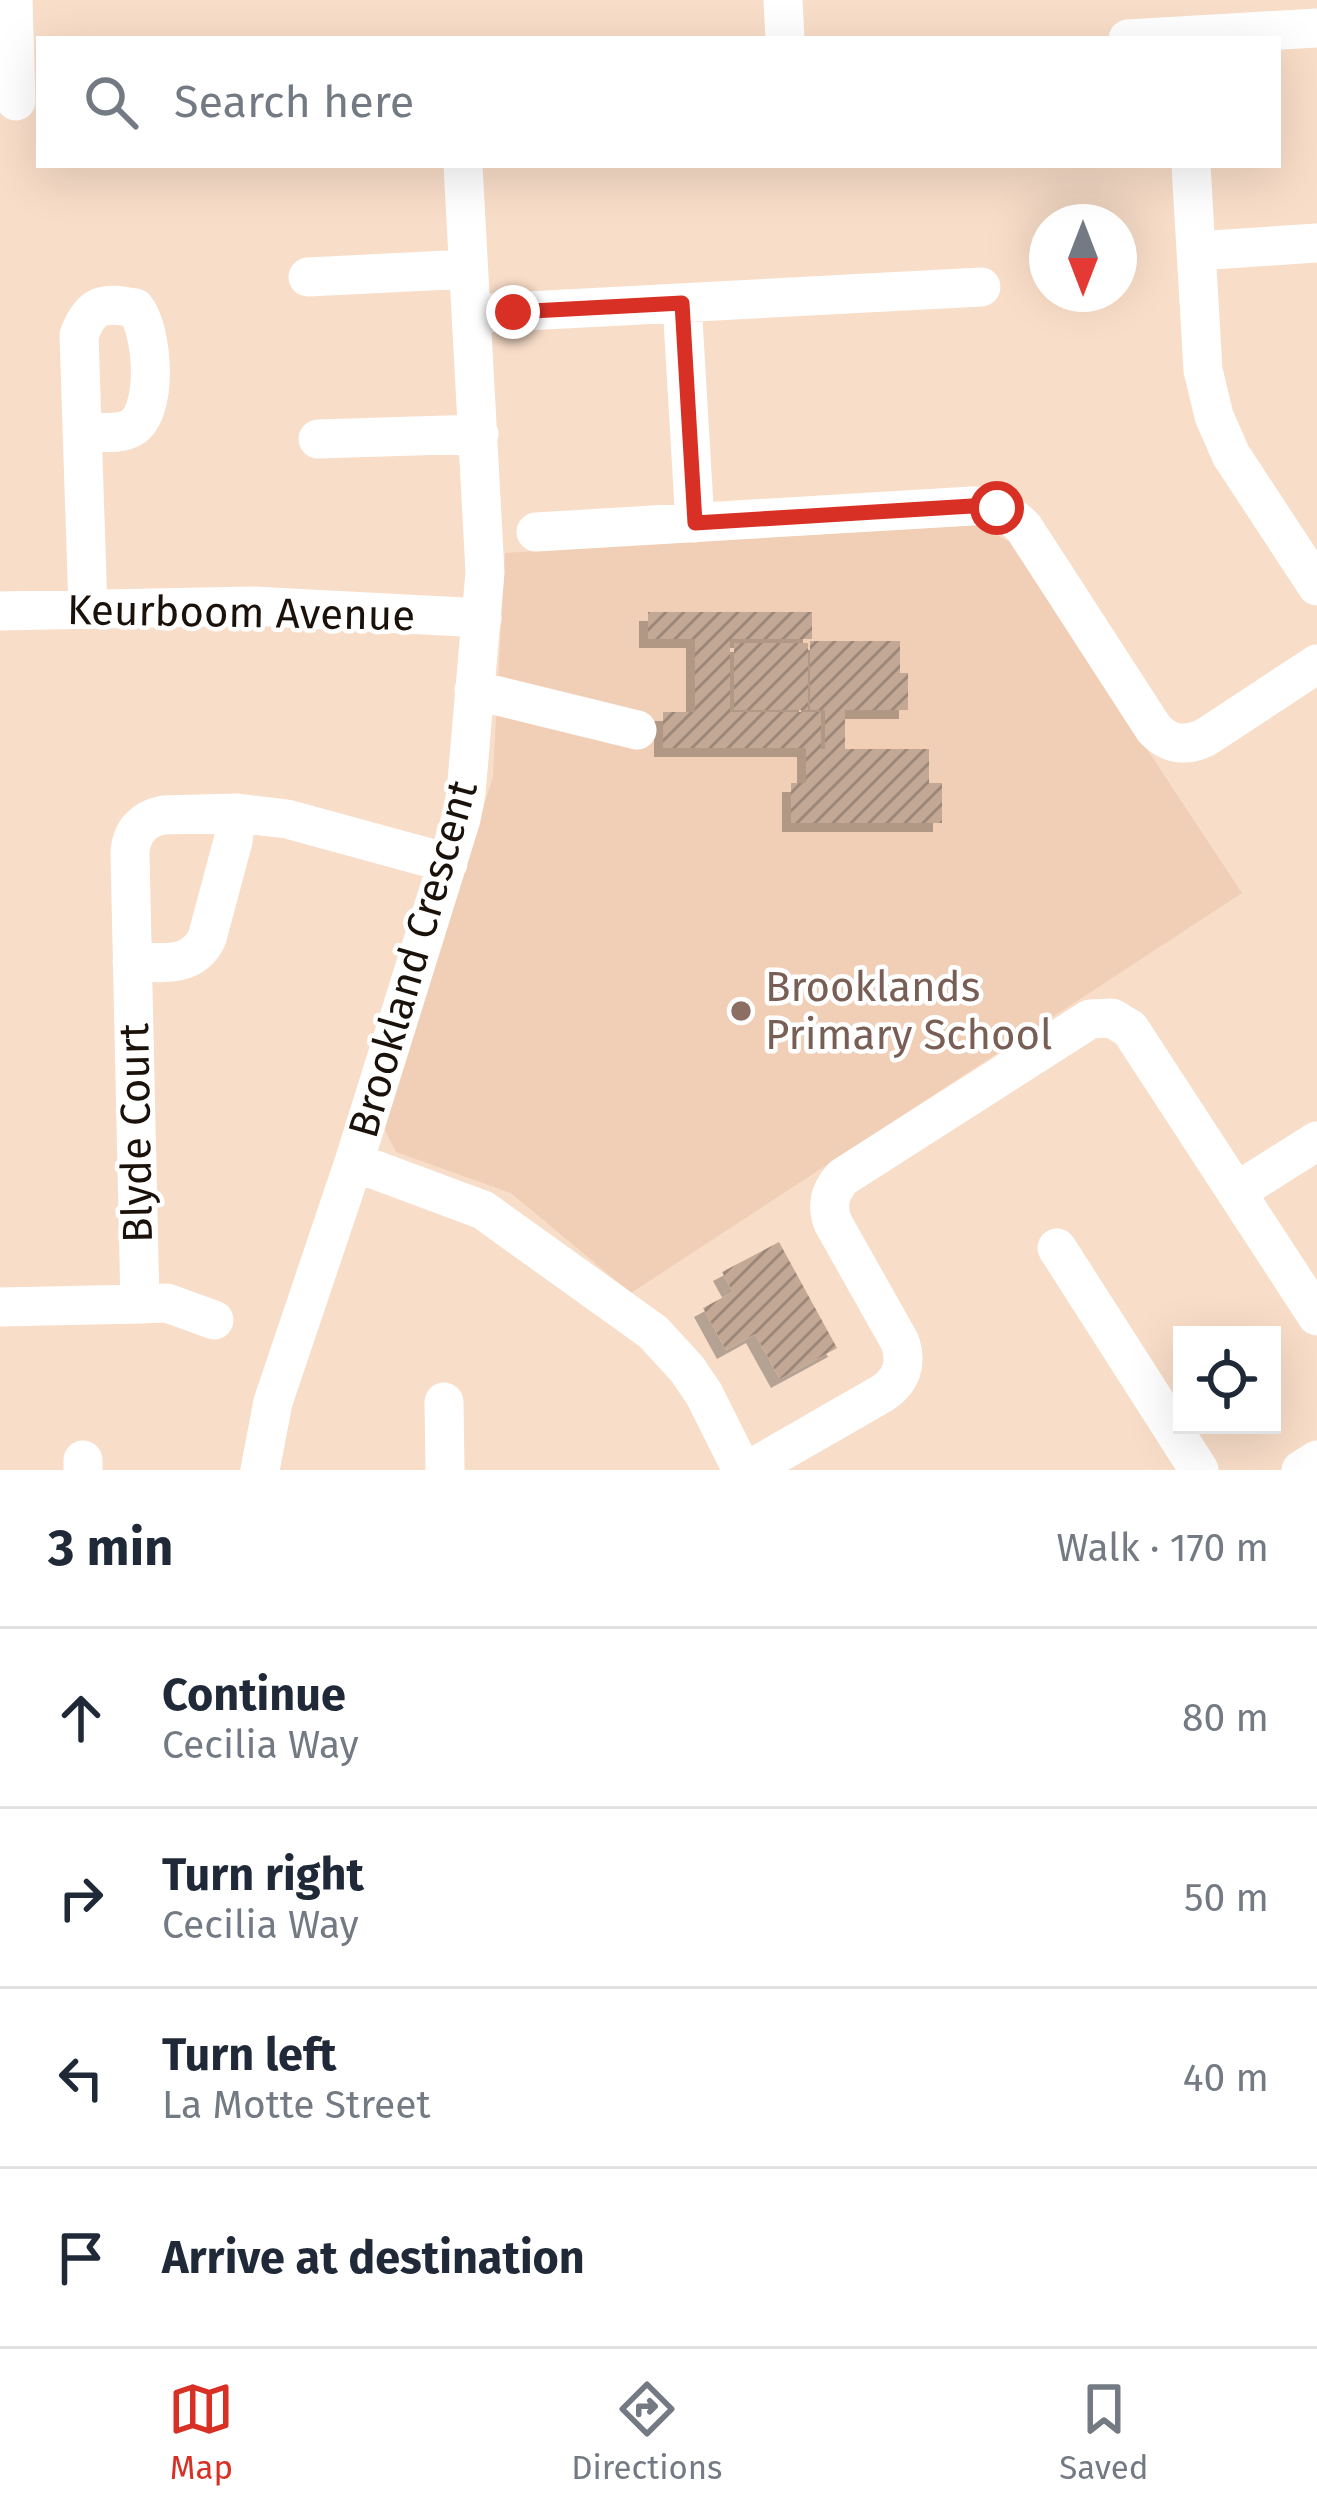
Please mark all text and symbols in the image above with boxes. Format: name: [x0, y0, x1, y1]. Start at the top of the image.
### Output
search box: [36, 36, 1281, 168]
icon: search: [78, 69, 144, 135]
text: Search here: [174, 75, 414, 129]
north arrow: [1029, 204, 1137, 312]
route end: [486, 285, 540, 339]
route start: [970, 481, 1024, 535]
street label: Keurboom Avenue: [66, 585, 416, 641]
street label: Brookland Crescent: [338, 774, 488, 1143]
place label: Brooklands Primary School: [765, 962, 1052, 1060]
marker: Brooklands Primary School: [728, 998, 754, 1024]
street label: Blyde Court: [109, 1022, 163, 1243]
map controls: [1173, 1326, 1281, 1434]
button: locate: [1173, 1326, 1281, 1434]
text: 3 min: [48, 1517, 174, 1579]
text: Walk · 170 m: [1056, 1525, 1269, 1571]
text: Continue: [162, 1668, 346, 1722]
icon: ahead: [48, 1685, 114, 1751]
text: 80 m: [1182, 1695, 1269, 1741]
text: Cecilia Way: [162, 1722, 359, 1768]
text: Turn right: [162, 1848, 364, 1902]
icon: right: [48, 1865, 114, 1931]
text: 50 m: [1184, 1875, 1269, 1921]
text: Cecilia Way: [162, 1902, 359, 1948]
text: Turn left: [162, 2028, 336, 2082]
icon: left: [48, 2045, 114, 2111]
text: 40 m: [1183, 2055, 1269, 2101]
text: La Motte Street: [162, 2082, 431, 2128]
icon: arrive: [48, 2225, 114, 2291]
text: Arrive at destination: [162, 2231, 585, 2285]
tab: Map: [168, 2376, 234, 2488]
tab: Directions: [571, 2376, 723, 2488]
tab: Saved: [1059, 2376, 1149, 2488]

